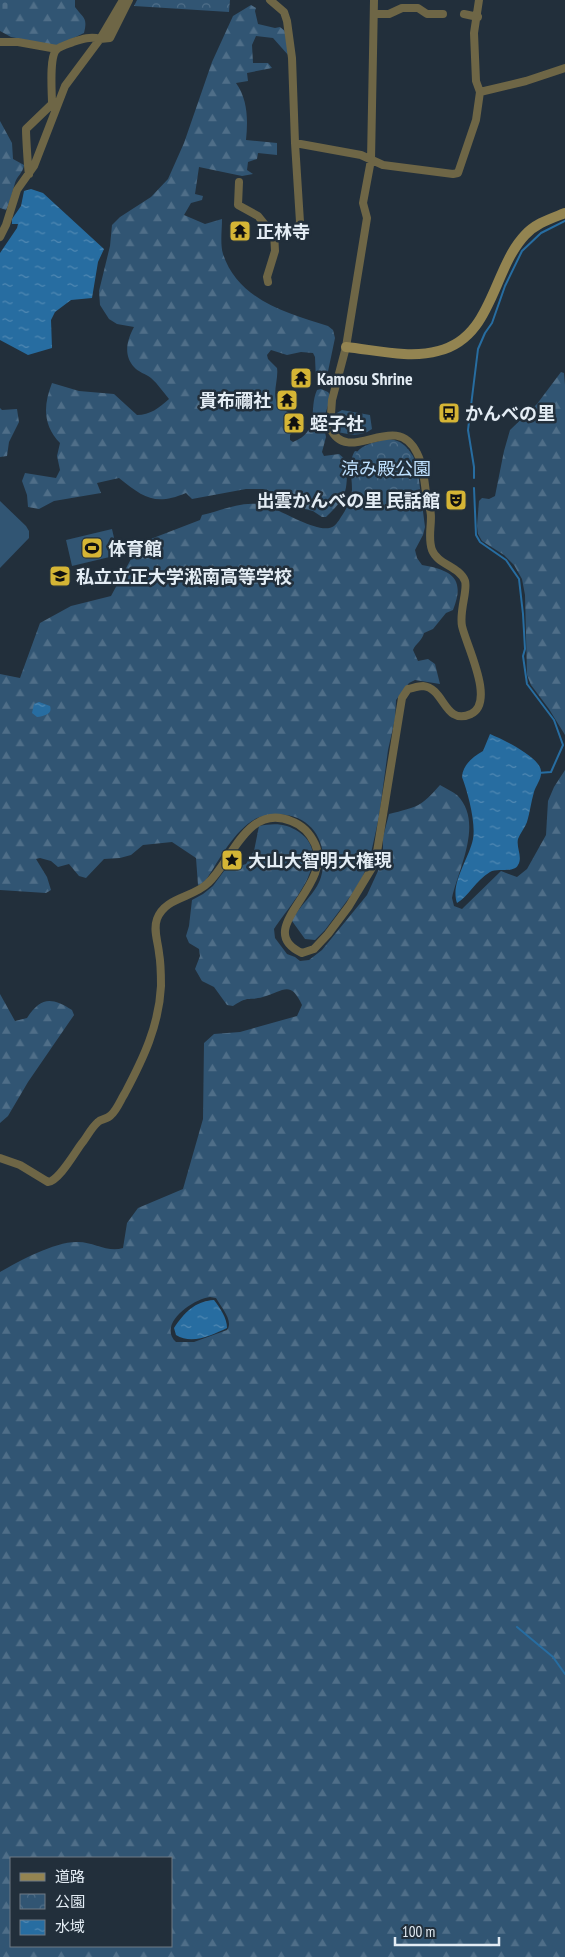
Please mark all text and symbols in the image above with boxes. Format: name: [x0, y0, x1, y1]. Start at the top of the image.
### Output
temple icon: 正林寺: [228, 219, 252, 243]
place label: 正林寺: [256, 220, 310, 243]
temple icon: Kamosu Shrine: [289, 366, 313, 390]
place label: Kamosu Shrine: [317, 367, 413, 390]
temple icon: 貴布禰社: [275, 388, 299, 412]
place label: 貴布禰社: [199, 389, 271, 412]
bus stop icon: かんべの里: [437, 401, 461, 425]
place label: かんべの里: [465, 402, 555, 425]
temple icon: 蛭子社: [282, 411, 306, 435]
place label: 蛭子社: [310, 412, 364, 435]
park label: 涼み殿公園: [341, 457, 431, 480]
theatre icon: 出雲かんべの里 民話館: [444, 488, 468, 512]
place label: 出雲かんべの里 民話館: [256, 489, 440, 512]
sports icon: 体育館: [80, 536, 104, 560]
place label: 体育館: [108, 537, 162, 560]
school or university icon: 私立立正大学淞南高等学校: [48, 564, 72, 588]
place label: 私立立正大学淞南高等学校: [76, 565, 292, 588]
place icon: 大山大智明大権現: [220, 848, 244, 872]
place label: 大山大智明大権現: [248, 849, 392, 872]
legend: [10, 1857, 172, 1947]
text: 道路: [55, 1867, 85, 1886]
text: 公園: [55, 1892, 85, 1911]
scale bar: [395, 1914, 499, 1946]
text: 水域: [55, 1917, 85, 1936]
text: 100 m: [402, 1922, 435, 1941]

